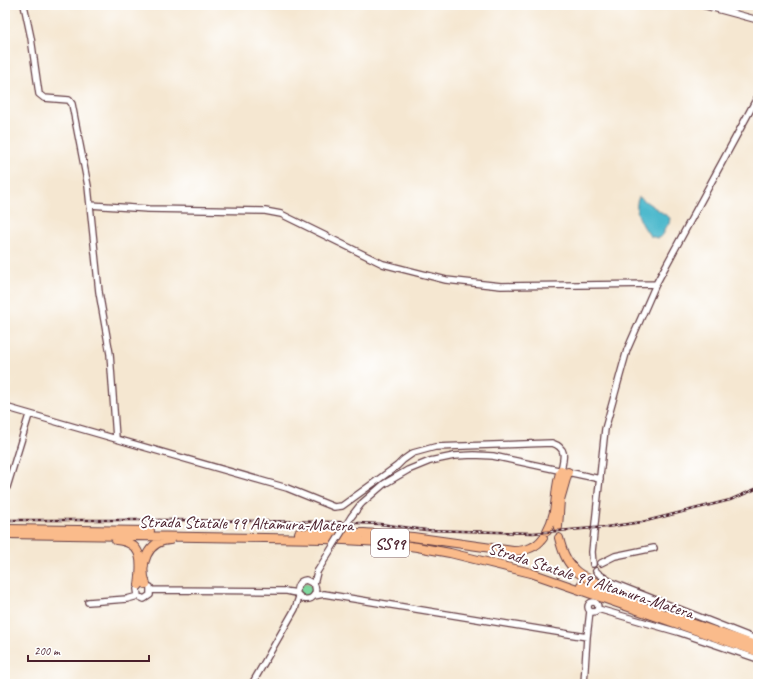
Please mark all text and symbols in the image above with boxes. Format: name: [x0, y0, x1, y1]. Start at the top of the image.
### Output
street label: Strada Statale 99 Altamura-Matera: [139, 511, 355, 536]
road number: SS99: [371, 529, 409, 557]
street label: Strada Statale 99 Altamura-Matera: [486, 537, 698, 624]
scale bar: [28, 637, 149, 663]
text: 200 m: [34, 643, 61, 659]

